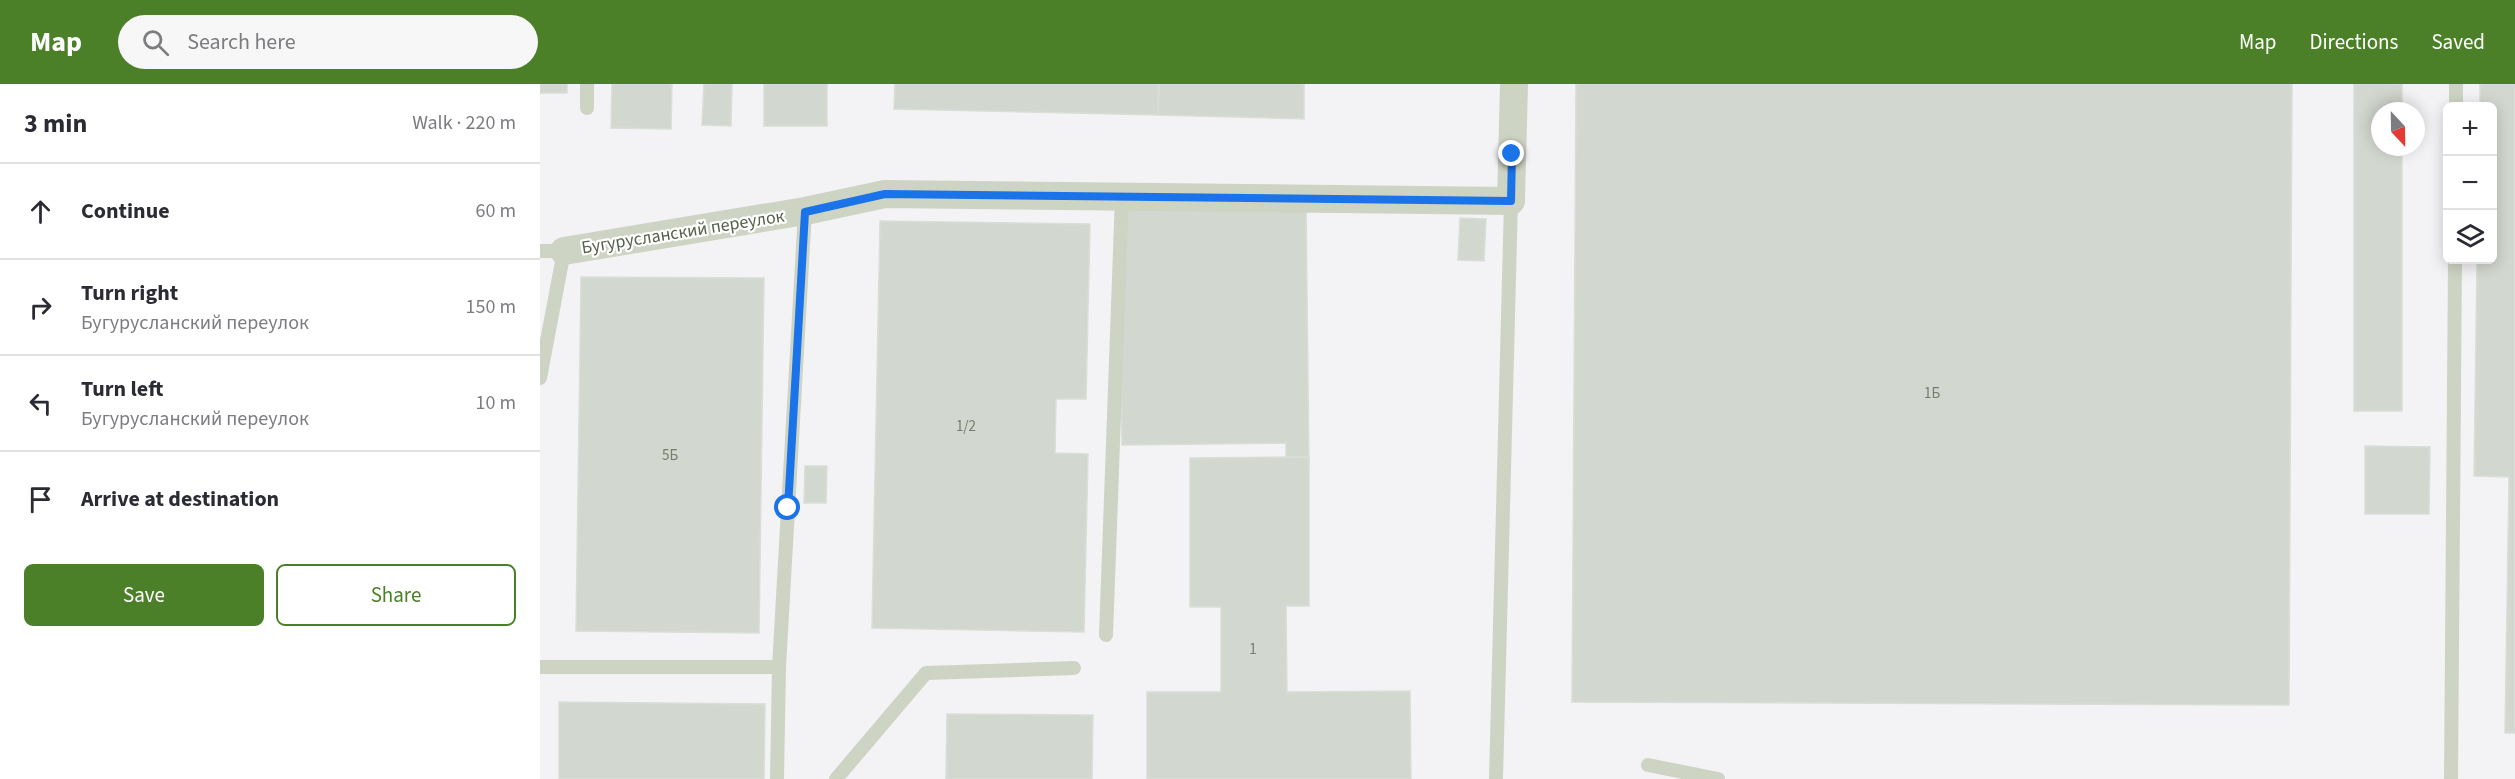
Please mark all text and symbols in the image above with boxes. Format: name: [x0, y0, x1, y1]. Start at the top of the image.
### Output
search box: [118, 15, 538, 69]
text: Map: [30, 22, 82, 62]
icon: search: [139, 26, 172, 59]
text: Search here: [187, 26, 296, 58]
text: Map: [2239, 27, 2277, 57]
text: Directions: [2310, 27, 2398, 57]
text: Saved: [2431, 27, 2485, 57]
north arrow: [2371, 102, 2425, 156]
map controls: [2443, 102, 2497, 264]
button: +: [2443, 102, 2497, 156]
text: 3 min: [24, 105, 87, 142]
text: Walk · 220 m: [412, 109, 516, 137]
route end: [1498, 140, 1524, 166]
button: −: [2443, 156, 2497, 210]
icon: ahead: [24, 195, 57, 228]
text: Continue: [81, 195, 170, 227]
text: 60 m: [476, 197, 516, 225]
street label: Бугурусланский переулок: [580, 204, 786, 260]
button: layers: [2443, 210, 2497, 264]
text: Turn right: [81, 277, 178, 309]
icon: right: [24, 291, 57, 324]
text: 150 m: [466, 293, 516, 321]
text: Бугурусланский переулок: [81, 309, 309, 337]
text: Turn left: [81, 373, 163, 405]
house number: 1Б: [1924, 383, 1940, 404]
icon: left: [24, 387, 57, 420]
text: 10 m: [476, 389, 516, 417]
text: Бугурусланский переулок: [81, 405, 309, 433]
house number: 1/2: [956, 416, 976, 437]
house number: 5Б: [662, 445, 678, 466]
icon: arrive: [24, 483, 57, 516]
text: Arrive at destination: [81, 483, 279, 515]
route start: [774, 494, 800, 520]
button: Save: [24, 564, 264, 626]
button: Share: [276, 564, 516, 626]
house number: 1: [1249, 639, 1257, 660]

